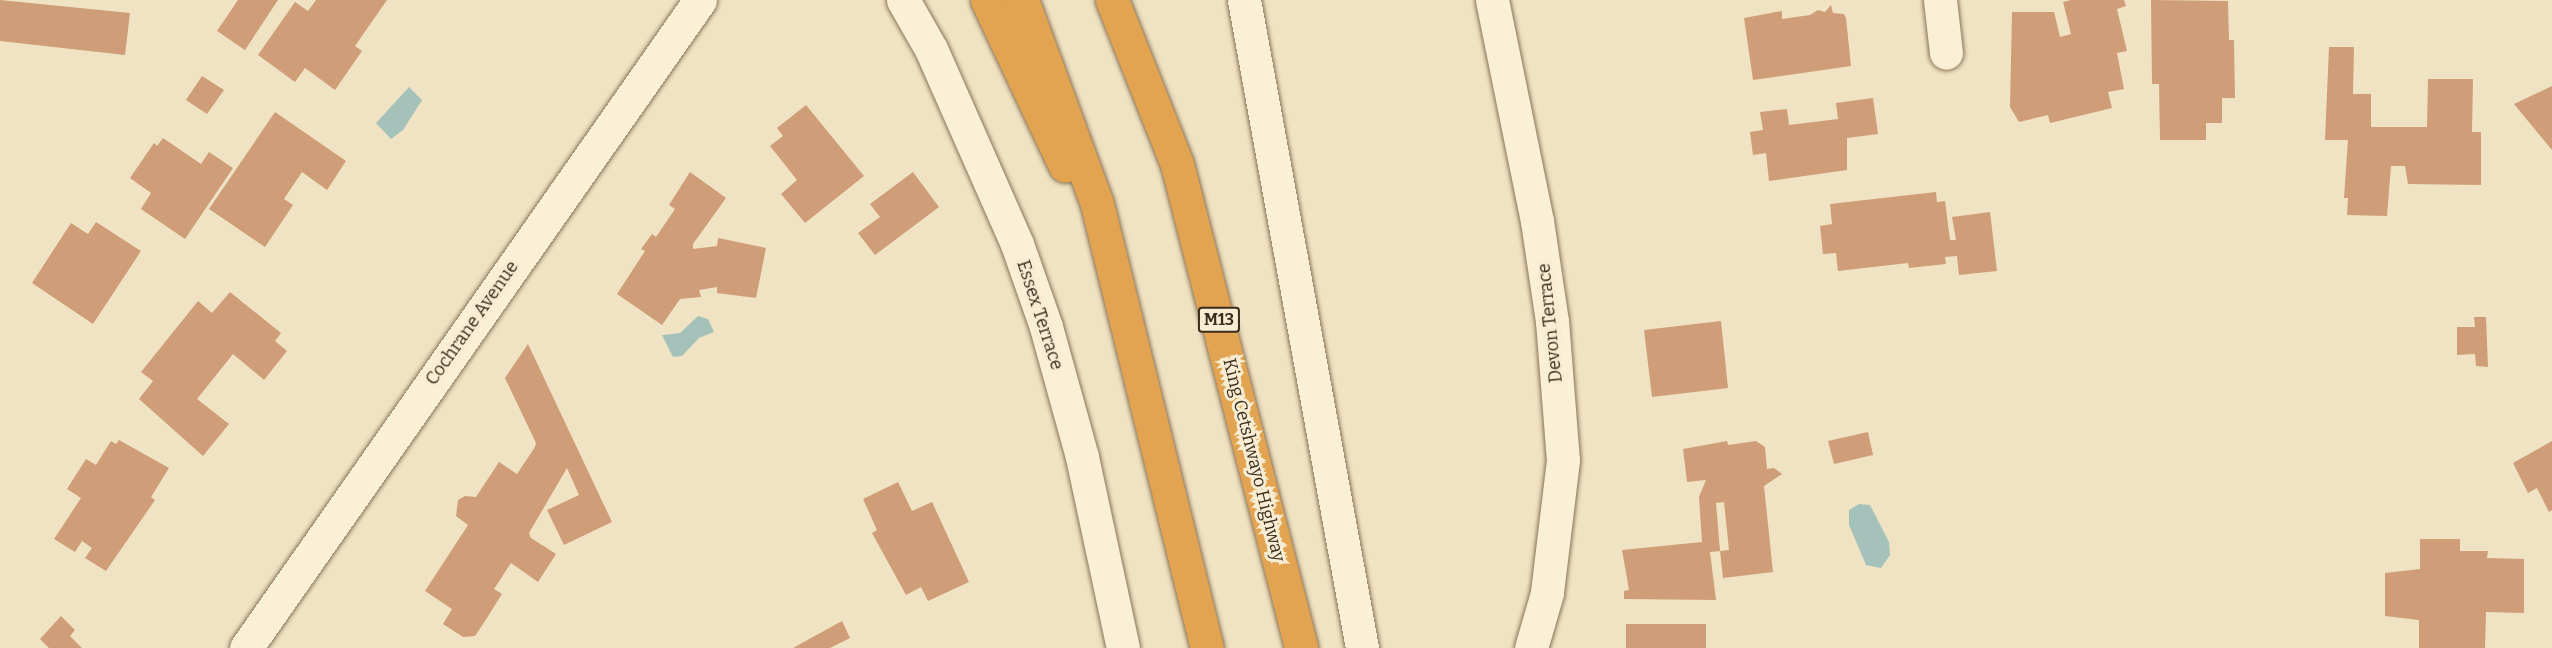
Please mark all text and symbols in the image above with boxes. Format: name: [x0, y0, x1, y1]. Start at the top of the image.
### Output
street label: Cochrane Avenue: [421, 257, 523, 389]
street label: Essex Terrace: [1012, 257, 1068, 373]
street label: Devon Terrace: [1533, 262, 1567, 384]
road number: M13: [1196, 307, 1242, 333]
street label: King Cetshwayo Highway: [1218, 356, 1290, 564]

